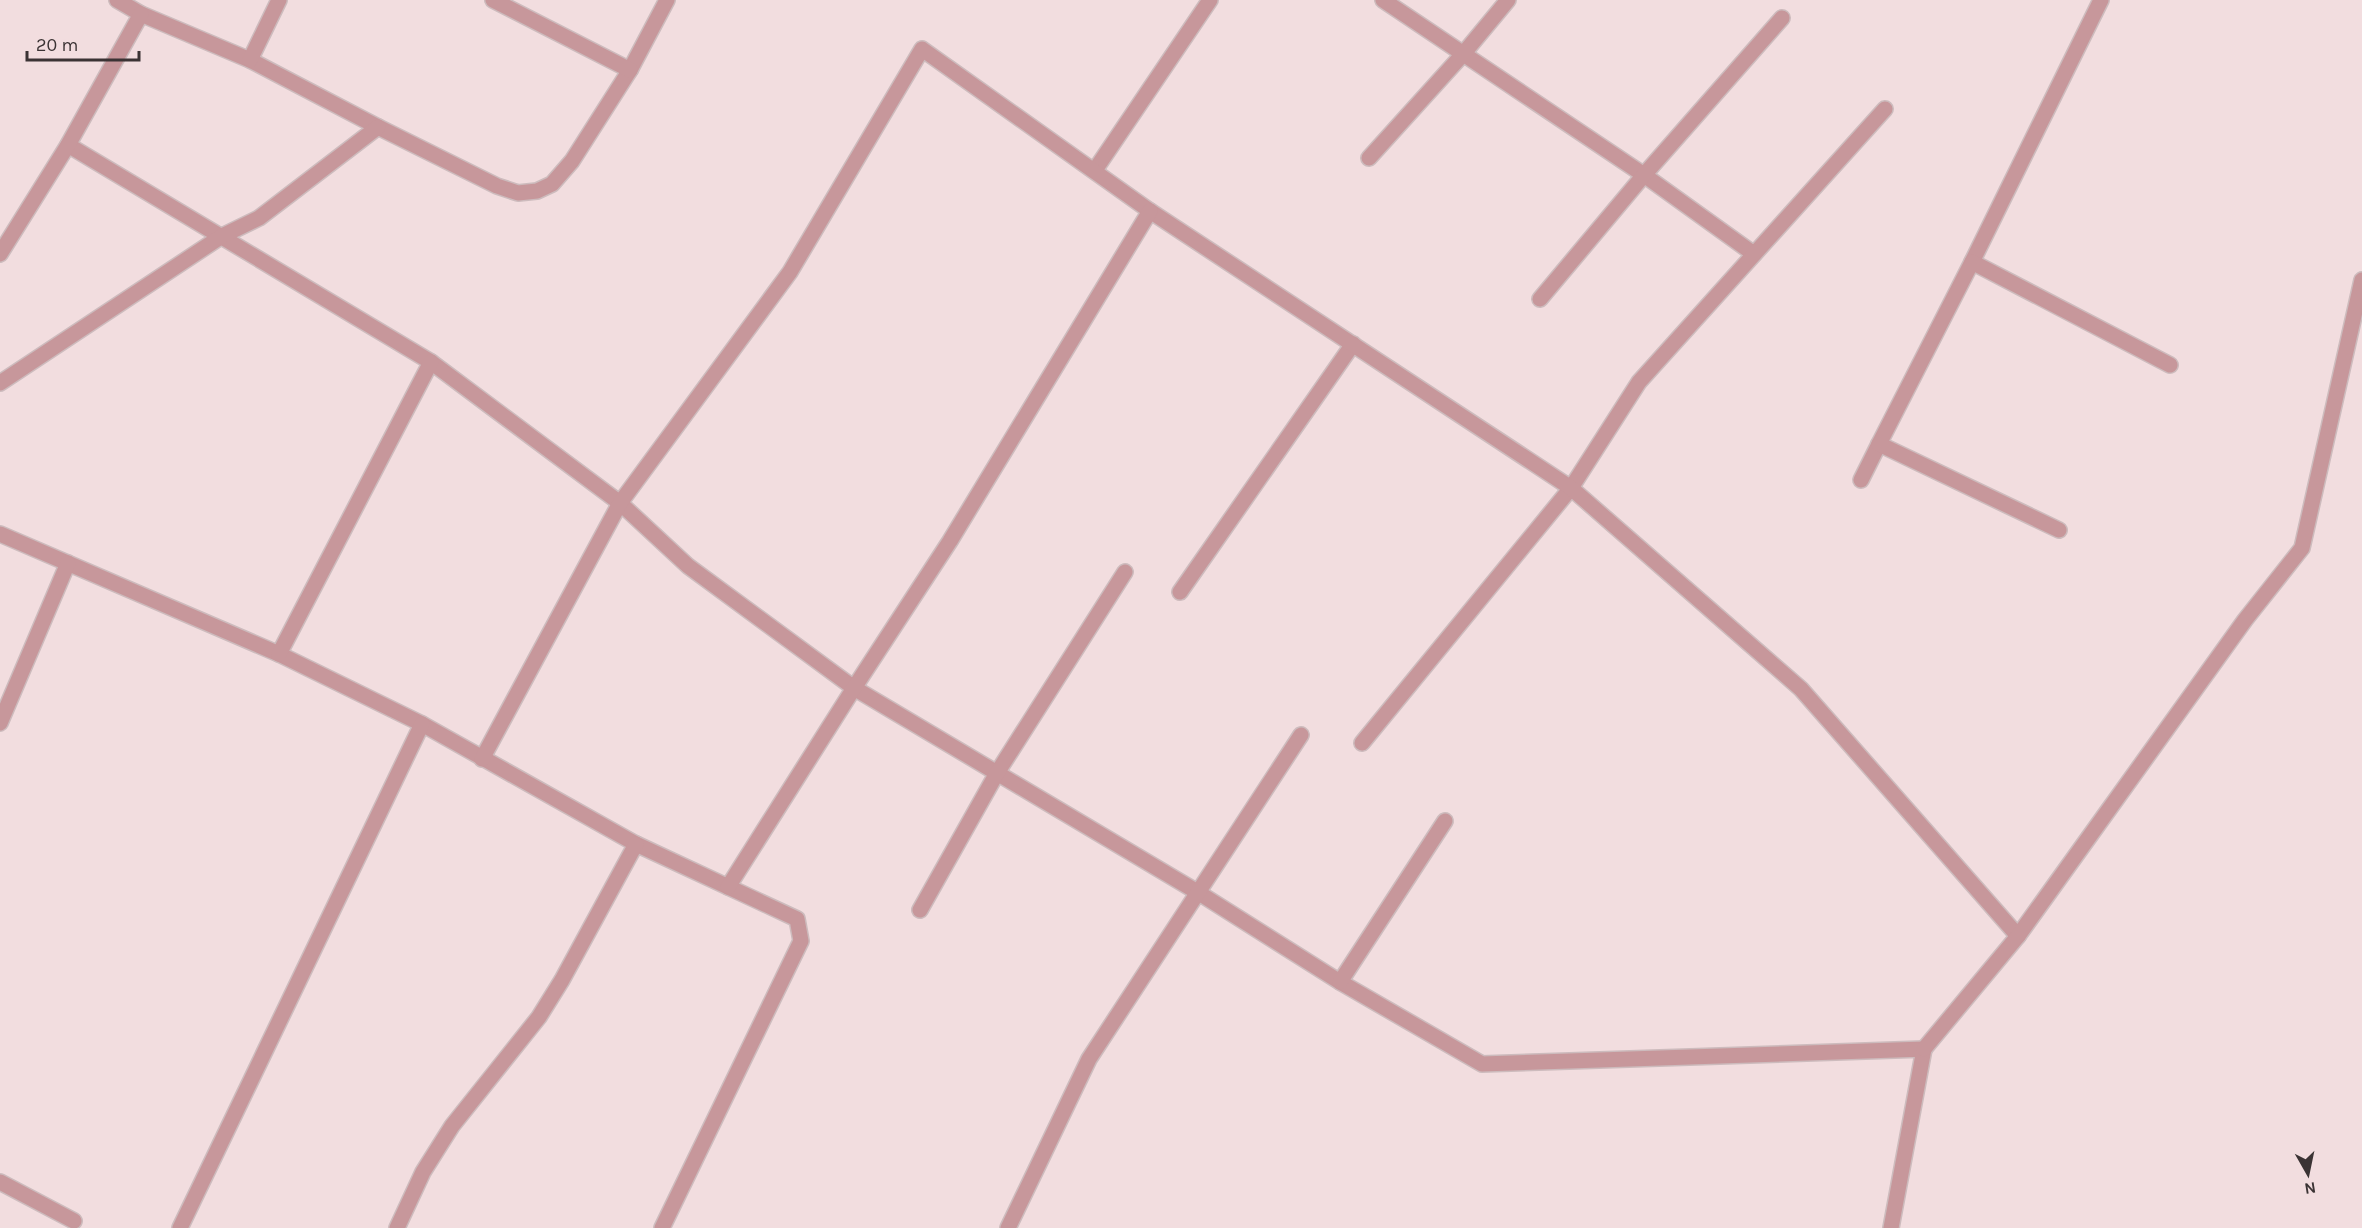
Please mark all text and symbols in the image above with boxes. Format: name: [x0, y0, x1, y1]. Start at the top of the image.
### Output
scale bar: [27, 24, 140, 62]
text: 20 m: [36, 34, 78, 56]
north arrow: [2278, 1144, 2338, 1204]
text: N: [2303, 1178, 2317, 1199]

